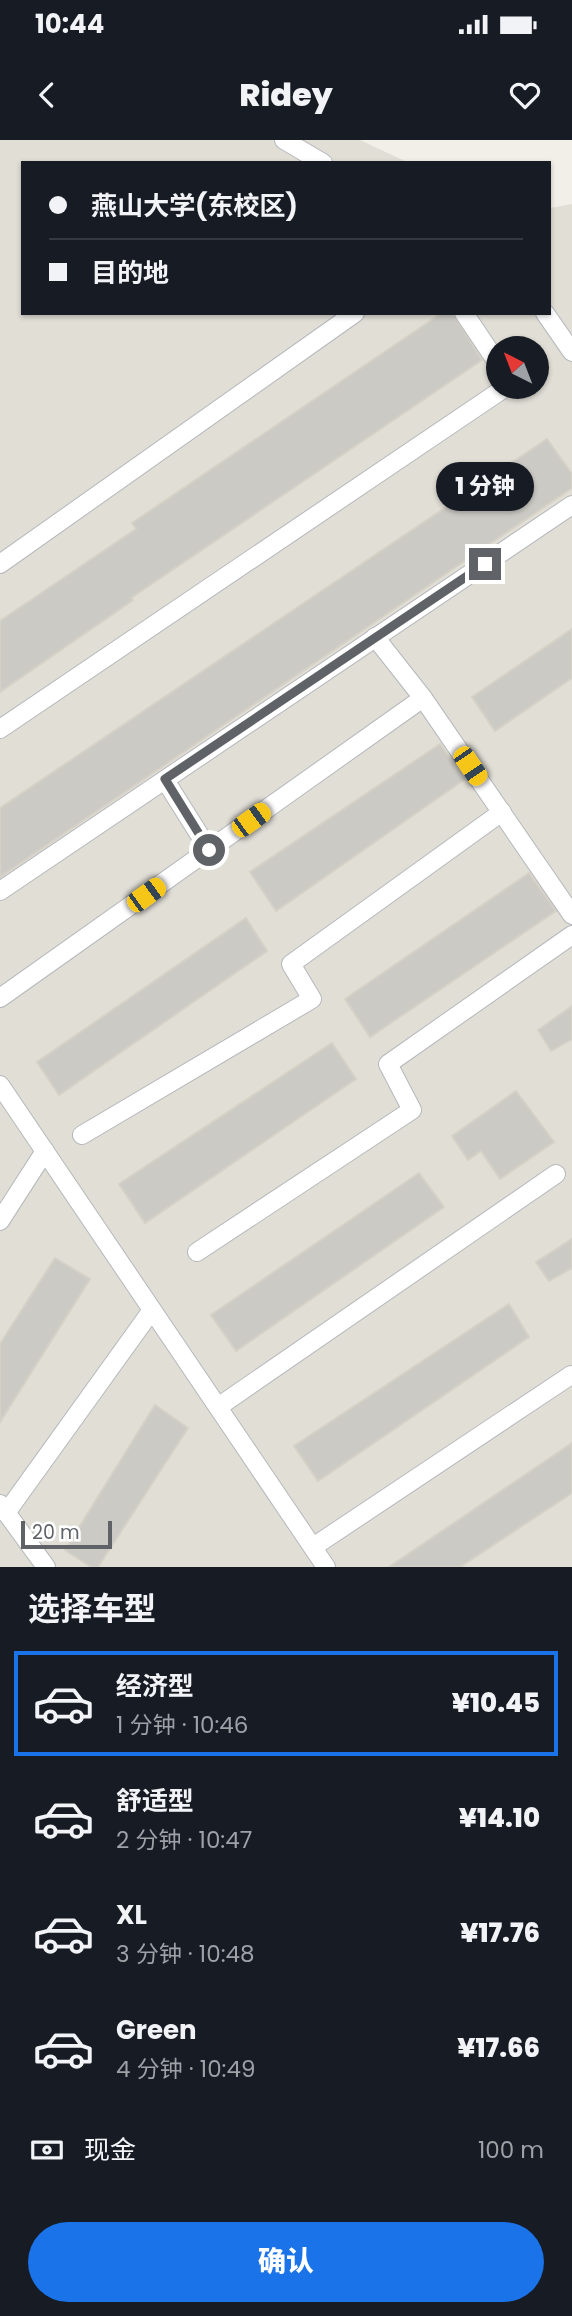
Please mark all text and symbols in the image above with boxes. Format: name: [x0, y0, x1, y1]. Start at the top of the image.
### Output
text: 10:44: [35, 6, 104, 42]
text: Ridey: [239, 72, 333, 117]
icon: back: [28, 76, 66, 114]
icon: heart: [506, 76, 544, 114]
text: 燕山大学(东校区): [91, 188, 298, 224]
text: 目的地: [91, 255, 169, 291]
north arrow: [486, 336, 550, 399]
map controls: [486, 336, 549, 399]
callout: 1 分钟: [436, 462, 534, 512]
text: 1 分钟: [455, 470, 515, 502]
route end: [469, 548, 501, 580]
car: [450, 743, 491, 789]
car: [228, 799, 275, 841]
route start: [193, 834, 225, 866]
car: [123, 874, 170, 916]
scale bar: [21, 1518, 112, 1550]
text: 20 m: [32, 1519, 80, 1546]
text: 选择车型: [28, 1586, 156, 1631]
text: 经济型: [116, 1668, 194, 1704]
icon: car: [32, 1672, 95, 1735]
text: ¥10.45: [452, 1685, 540, 1721]
text: 1 分钟 · 10:46: [116, 1709, 248, 1741]
text: 舒适型: [116, 1783, 194, 1819]
icon: car: [32, 1787, 95, 1850]
text: ¥14.10: [459, 1800, 540, 1836]
text: 2 分钟 · 10:47: [116, 1824, 252, 1856]
text: XL: [116, 1897, 147, 1933]
icon: car: [32, 1902, 95, 1965]
text: ¥17.76: [460, 1915, 540, 1951]
text: 3 分钟 · 10:48: [116, 1938, 255, 1970]
text: Green: [116, 2012, 197, 2048]
icon: car: [32, 2017, 95, 2080]
text: ¥17.66: [457, 2030, 540, 2066]
text: 4 分钟 · 10:49: [116, 2053, 255, 2085]
icon: cash: [28, 2131, 66, 2169]
text: 现金: [84, 2132, 136, 2168]
text: 100 m: [478, 2134, 544, 2166]
button: 确认: [28, 2222, 544, 2302]

